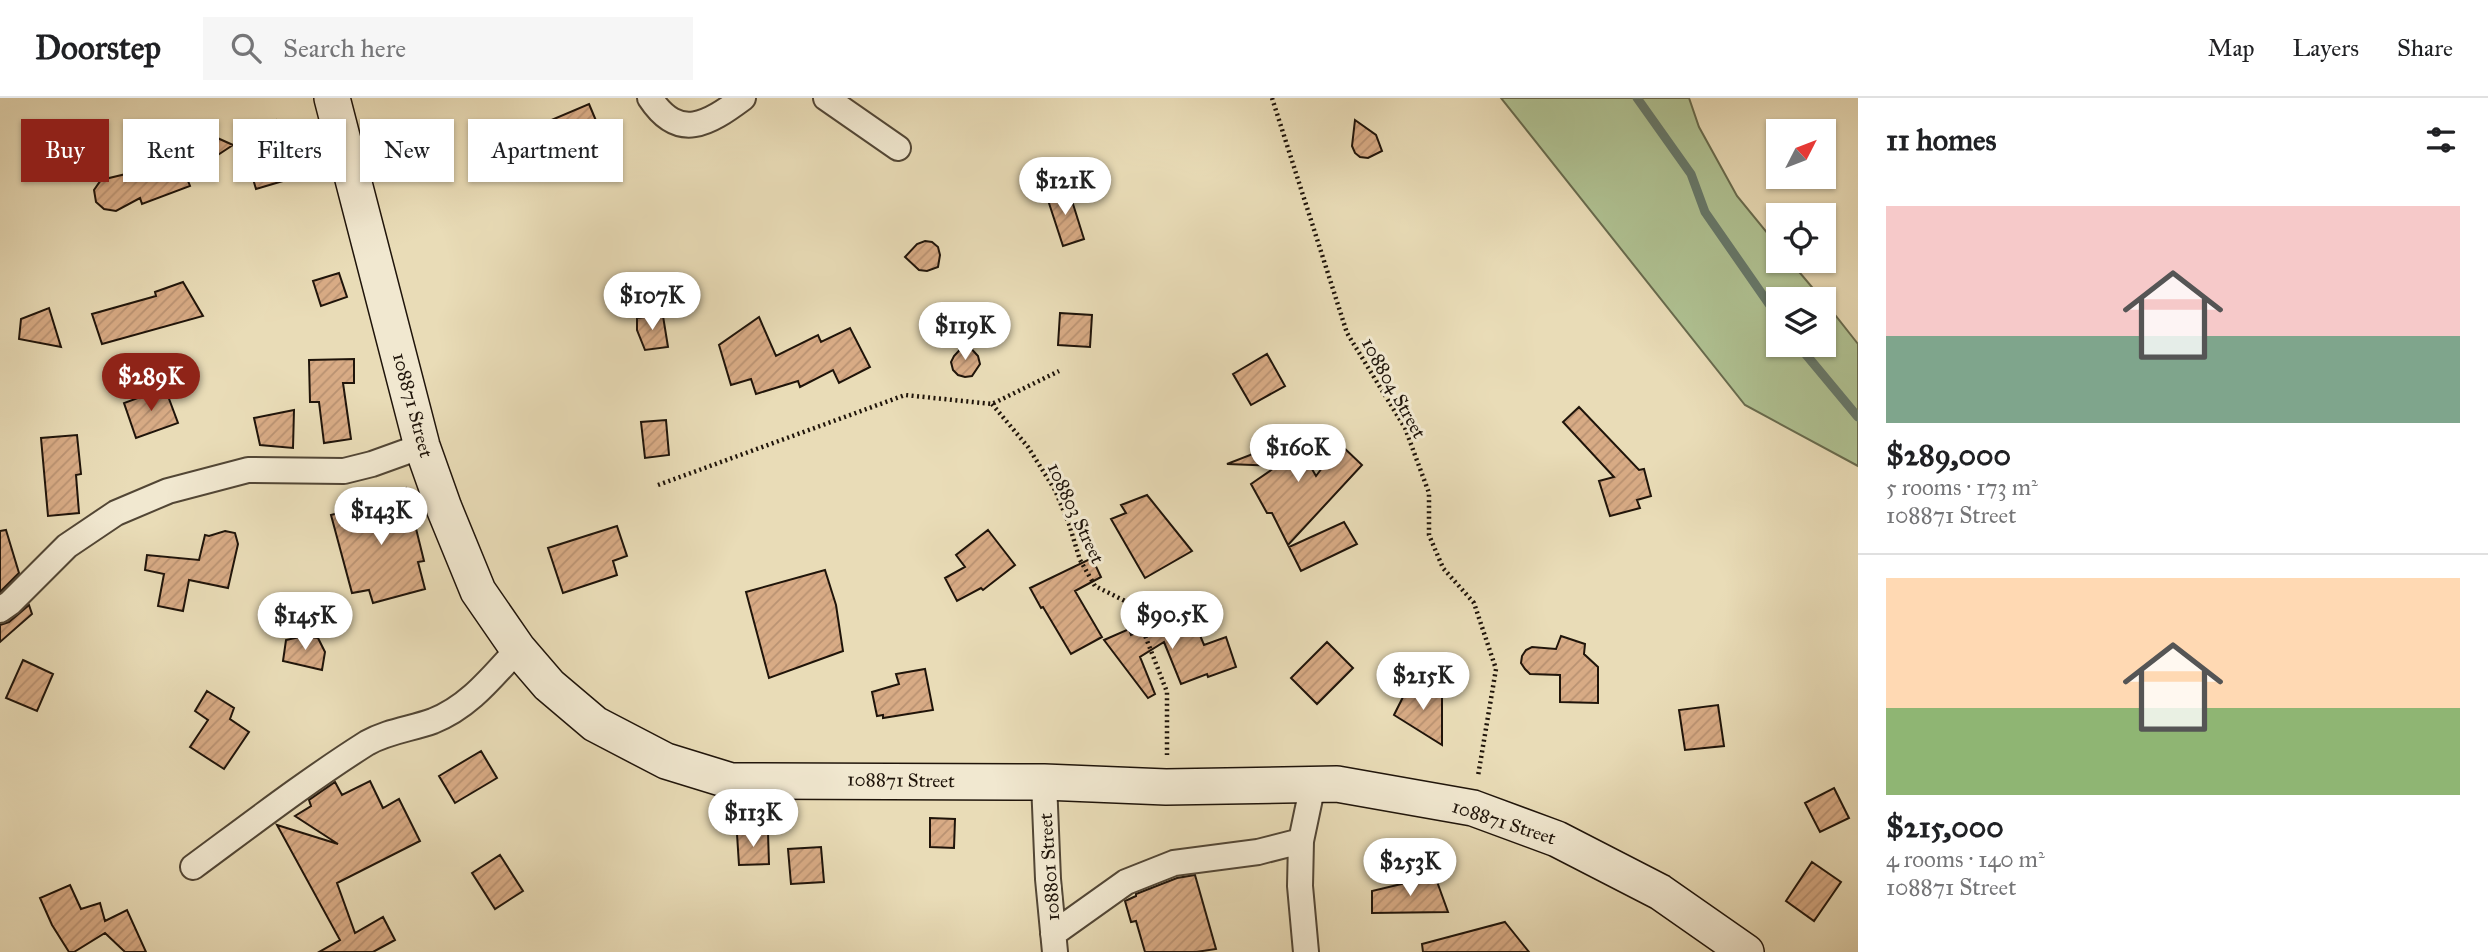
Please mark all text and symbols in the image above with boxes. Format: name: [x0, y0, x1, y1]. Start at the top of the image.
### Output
search box: [203, 17, 693, 80]
text: Doorstep: [35, 28, 161, 68]
icon: search: [227, 29, 265, 67]
text: Search here: [283, 32, 406, 64]
text: Map: [2208, 33, 2255, 63]
text: Layers: [2293, 33, 2359, 63]
text: Share: [2397, 33, 2453, 63]
chip: Buy: [21, 119, 109, 182]
chip: Rent: [123, 119, 219, 182]
chip: Filters: [233, 119, 346, 182]
chip: New: [360, 119, 454, 182]
chip: Apartment: [468, 119, 623, 182]
north arrow: [1766, 119, 1836, 189]
map controls: [1766, 119, 1836, 357]
icon: filters: [2422, 121, 2460, 159]
text: 11 homes: [1886, 122, 1997, 158]
pin: $121K: [1016, 158, 1114, 217]
text: $121K: [1035, 166, 1095, 194]
button: locate: [1766, 203, 1836, 273]
icon: home: [2110, 252, 2236, 378]
pin: $107K: [603, 272, 701, 332]
text: $107K: [620, 281, 684, 309]
button: layers: [1766, 287, 1836, 357]
pin: $119K: [916, 302, 1014, 362]
text: $119K: [935, 311, 995, 339]
street label: 108804 Street: [1357, 334, 1431, 443]
street label: 108871 Street: [388, 350, 438, 460]
pin: $289K: [102, 354, 200, 413]
text: $289K: [118, 362, 184, 390]
pin: $160K: [1249, 424, 1347, 484]
text: $160K: [1266, 433, 1330, 461]
text: $289,000: [1886, 437, 2011, 473]
street label: 108803 Street: [1043, 459, 1109, 567]
text: 5 rooms · 173 m²: [1886, 473, 2038, 501]
pin: $143K: [332, 488, 430, 547]
text: $143K: [350, 496, 412, 524]
text: 108871 Street: [1886, 501, 2016, 529]
pin: $145K: [256, 592, 354, 652]
pin: $90.5K: [1115, 592, 1229, 651]
text: $90.5K: [1136, 600, 1208, 628]
text: $145K: [274, 601, 336, 629]
icon: home: [2110, 624, 2236, 750]
pin: $215K: [1374, 652, 1472, 712]
text: $215K: [1392, 661, 1454, 689]
street label: 108871 Street: [847, 768, 955, 792]
pin: $113K: [704, 790, 802, 849]
street label: 108871 Street: [1449, 794, 1559, 850]
text: $113K: [724, 798, 782, 826]
text: $215,000: [1886, 809, 2004, 845]
street label: 108801 Street: [1034, 812, 1064, 922]
pin: $253K: [1361, 838, 1459, 898]
text: 4 rooms · 140 m²: [1886, 845, 2045, 873]
text: $253K: [1379, 847, 1441, 875]
text: 108871 Street: [1886, 873, 2016, 901]

